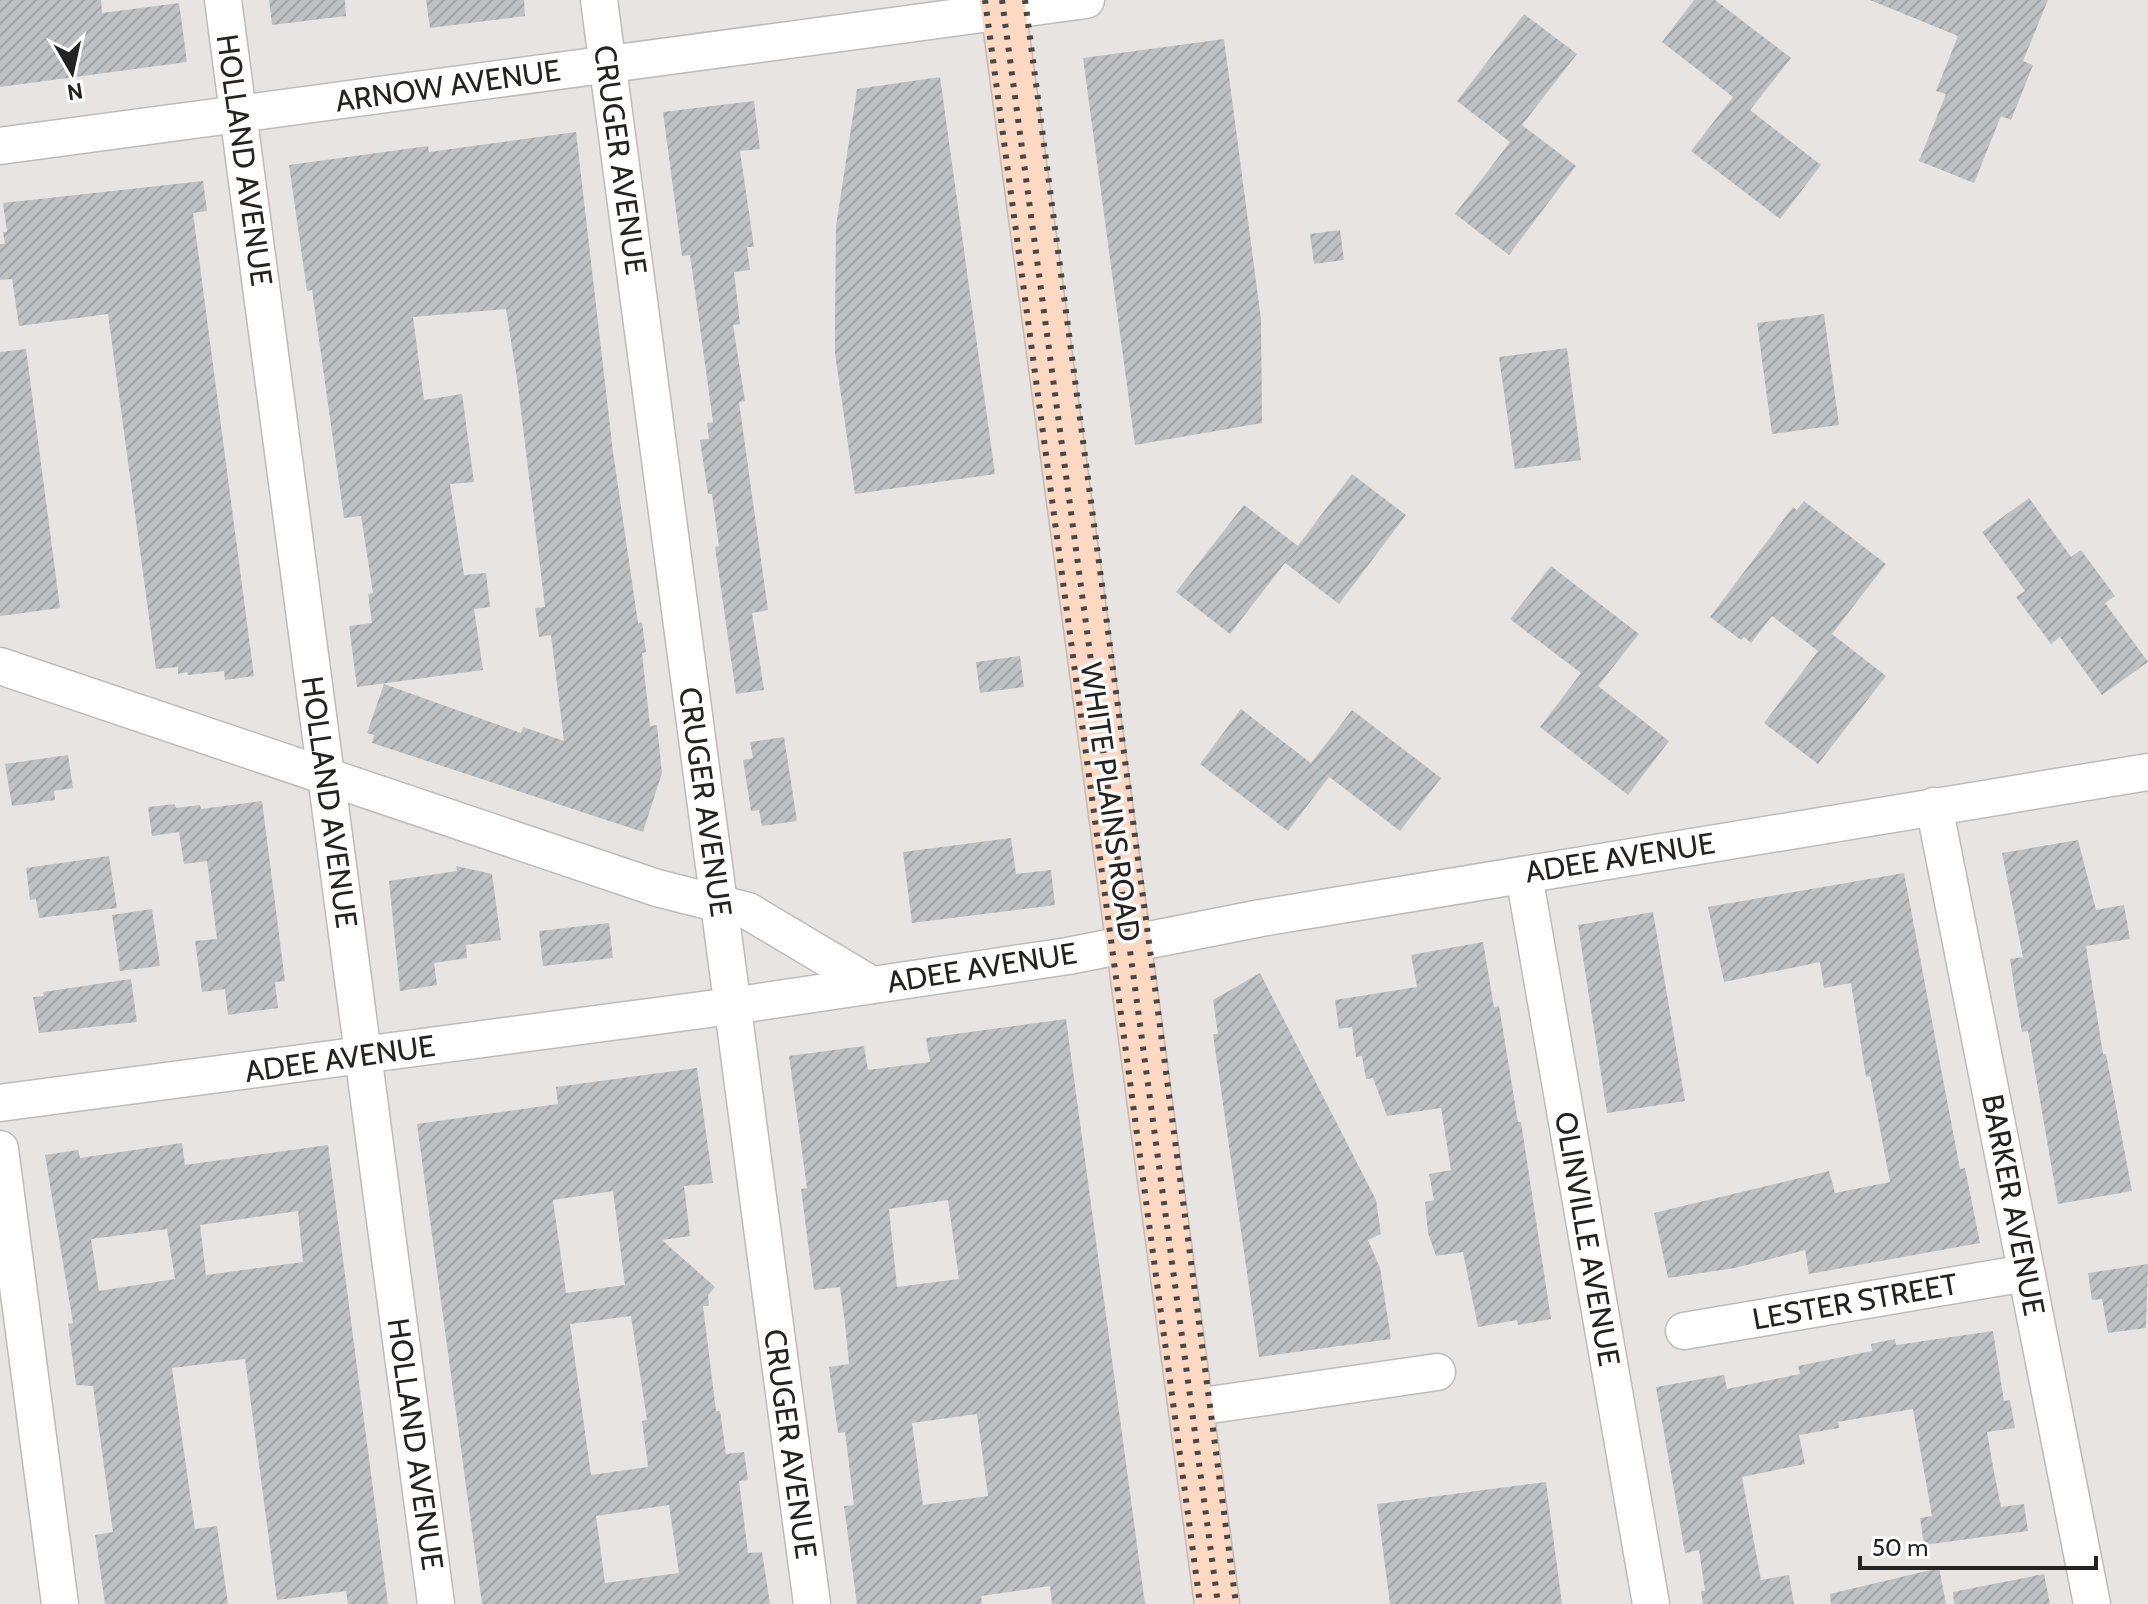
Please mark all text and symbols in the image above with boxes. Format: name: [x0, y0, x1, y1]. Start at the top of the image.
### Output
north arrow: [32, 32, 112, 112]
street label: HOLLAND AVENUE: [209, 32, 280, 288]
street label: CRUGER AVENUE: [586, 43, 655, 277]
street label: ARNOW AVENUE: [333, 51, 563, 120]
text: N: [65, 77, 85, 106]
street label: WHITE PLAINS ROAD: [1073, 660, 1148, 944]
street label: HOLLAND AVENUE: [294, 674, 365, 930]
street label: CRUGER AVENUE: [671, 685, 740, 919]
street label: ADEE AVENUE: [1522, 824, 1717, 891]
street label: ADEE AVENUE: [884, 934, 1079, 1001]
street label: ADEE AVENUE: [242, 1027, 437, 1090]
street label: BARKER AVENUE: [1974, 1091, 2053, 1319]
street label: OLINVILLE AVENUE: [1547, 1109, 1628, 1369]
street label: LESTER STREET: [1750, 1265, 1960, 1338]
street label: HOLLAND AVENUE: [380, 1316, 451, 1572]
street label: CRUGER AVENUE: [756, 1327, 825, 1561]
scale bar: [1860, 1520, 2096, 1570]
text: 50 m: [1872, 1533, 1928, 1562]

